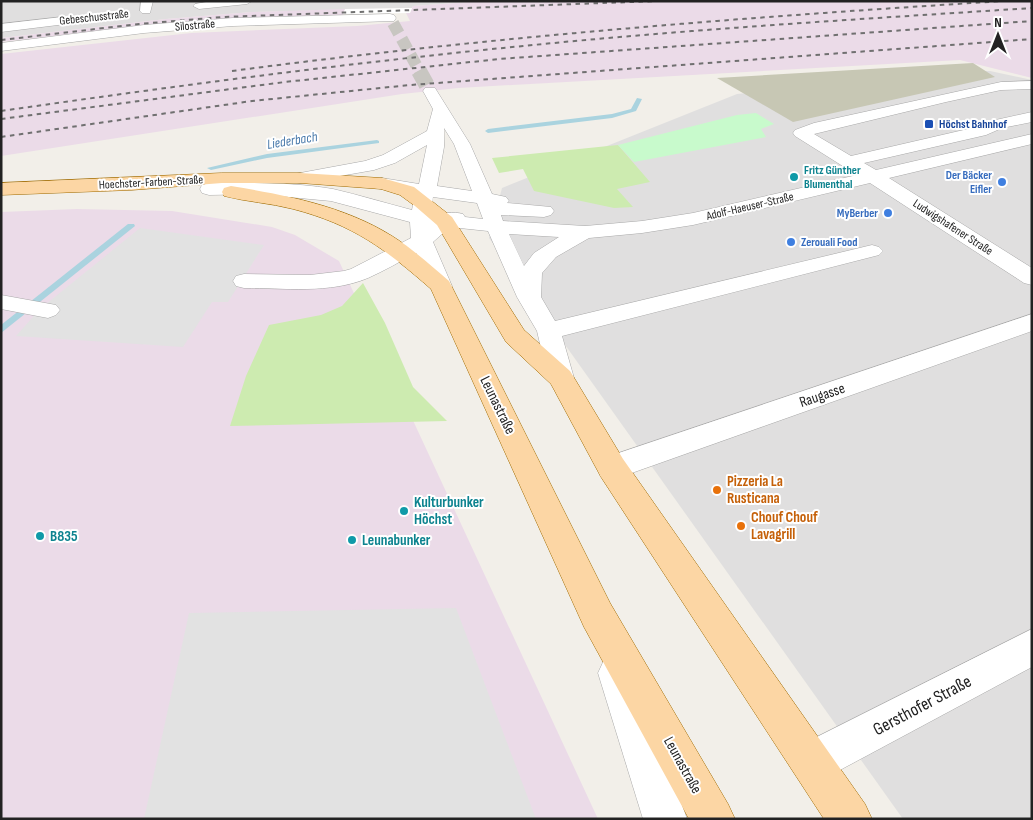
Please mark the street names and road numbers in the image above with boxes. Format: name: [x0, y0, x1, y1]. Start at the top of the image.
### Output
street label: Gebeschusstraße: [59, 6, 130, 29]
street label: Silostraße: [174, 16, 216, 35]
street label: Hoechster-Farben-Straße: [98, 172, 204, 193]
street label: Adolf-Haeuser-Straße: [704, 189, 795, 224]
street label: Ludwigshafener Straße: [910, 196, 996, 259]
street label: Leunastraße: [475, 373, 520, 437]
street label: Raugasse: [797, 379, 847, 412]
street label: Gersthofer Straße: [870, 671, 975, 740]
street label: Leunastraße: [659, 734, 706, 797]

